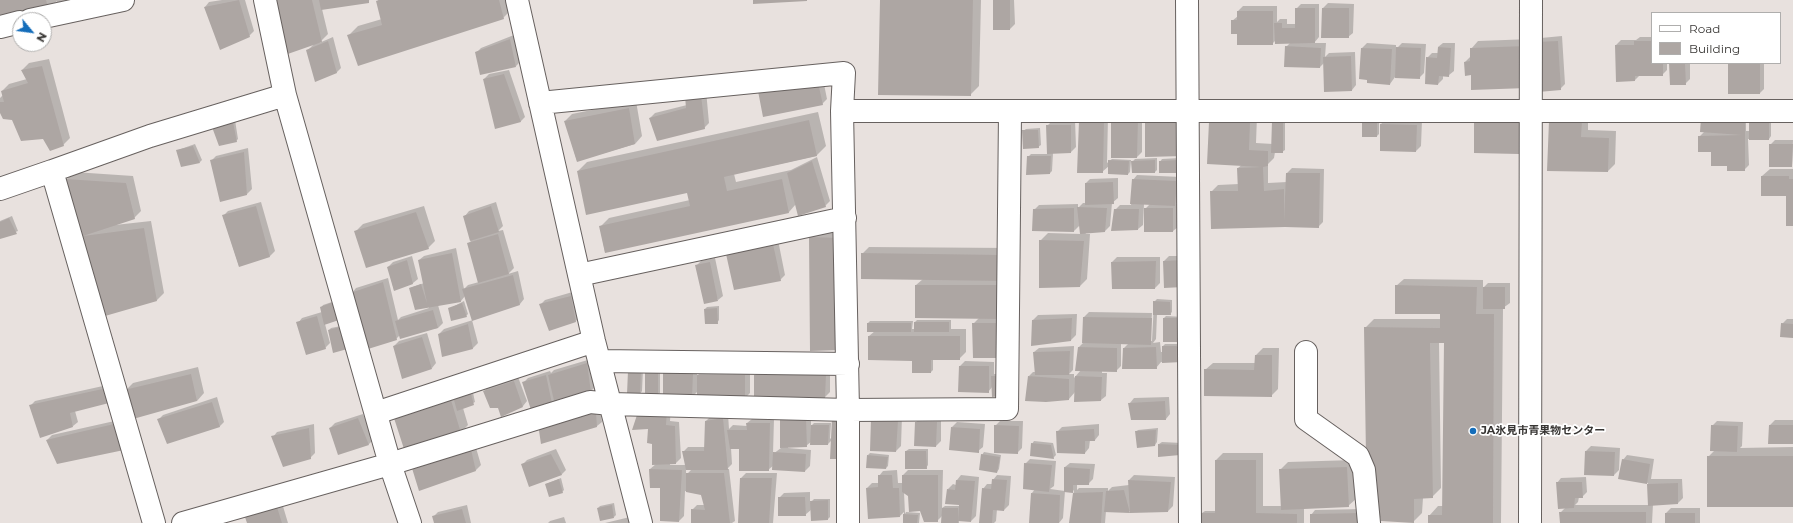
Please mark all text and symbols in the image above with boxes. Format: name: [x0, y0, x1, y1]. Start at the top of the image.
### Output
north arrow: [12, 12, 52, 52]
legend: [1651, 12, 1781, 64]
text: Road: [1689, 21, 1720, 36]
text: N: [33, 30, 50, 45]
text: Building: [1689, 41, 1740, 56]
place label: JA氷見市青果物センター: [1481, 424, 1605, 438]
marker: JA氷見市青果物センター: [1468, 426, 1478, 436]

